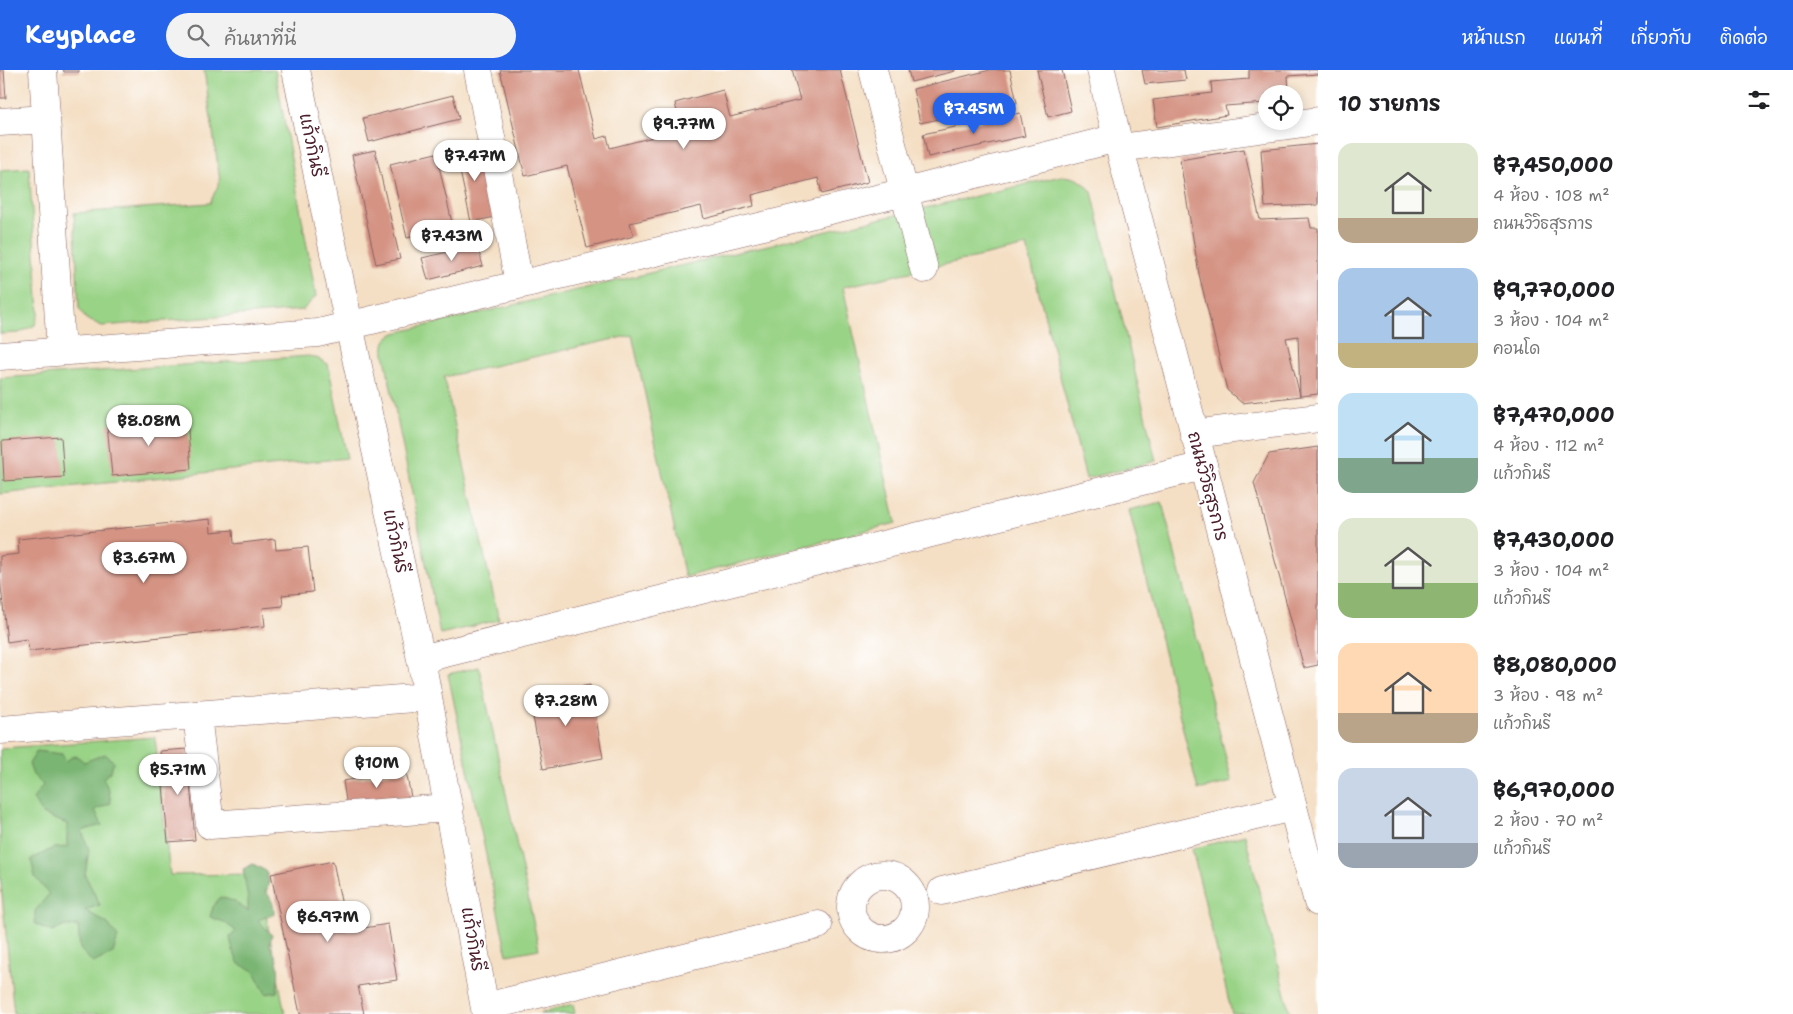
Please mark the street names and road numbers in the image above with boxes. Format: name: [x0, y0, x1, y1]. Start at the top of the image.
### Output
street label: แก้วกินรี: [294, 111, 330, 179]
street label: ถนนวิวิธสุรการ: [1180, 429, 1234, 544]
street label: แก้วกินรี: [378, 507, 414, 575]
street label: แก้วกินรี: [456, 905, 490, 973]

